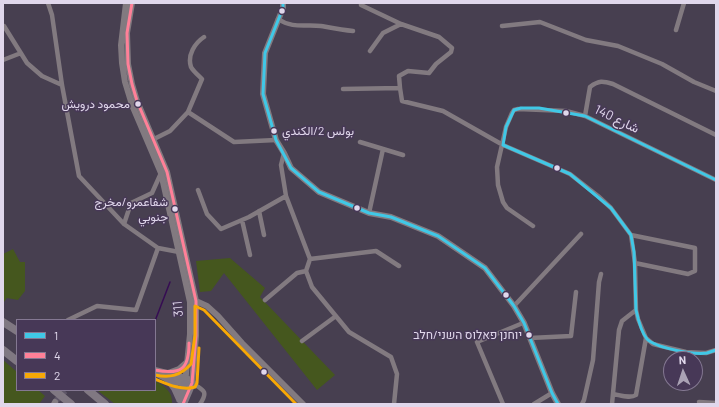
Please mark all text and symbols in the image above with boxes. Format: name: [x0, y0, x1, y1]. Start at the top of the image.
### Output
unlabelled marker: [277, 6, 287, 16]
place label: محمود درويش: [61, 97, 130, 111]
marker: محمود درويش: [133, 99, 143, 109]
street label: شارع 140: [592, 102, 642, 136]
unlabelled marker: [561, 108, 571, 118]
place label: بولس 2/الكندي: [282, 124, 354, 138]
marker: بولس 2/الكندي: [269, 126, 279, 136]
unlabelled marker: [552, 163, 562, 173]
place label: شفاعمرو/مخرج جنوبي: [94, 195, 168, 223]
unlabelled marker: [352, 203, 362, 213]
marker: شفاعمرو/مخرج جنوبي: [170, 204, 180, 214]
unlabelled marker: [501, 290, 511, 300]
street label: 311: [170, 300, 186, 318]
legend: [16, 319, 156, 391]
text: 1: [54, 328, 58, 342]
place label: יוחנן פאלוס השני/חלב: [413, 328, 522, 342]
marker: יוחנן פאלוס השני/חלב: [524, 330, 534, 340]
text: 4: [54, 348, 61, 362]
north arrow: [663, 351, 703, 391]
text: N: [678, 353, 686, 366]
unlabelled marker: [259, 367, 269, 377]
text: 2: [54, 368, 60, 382]

